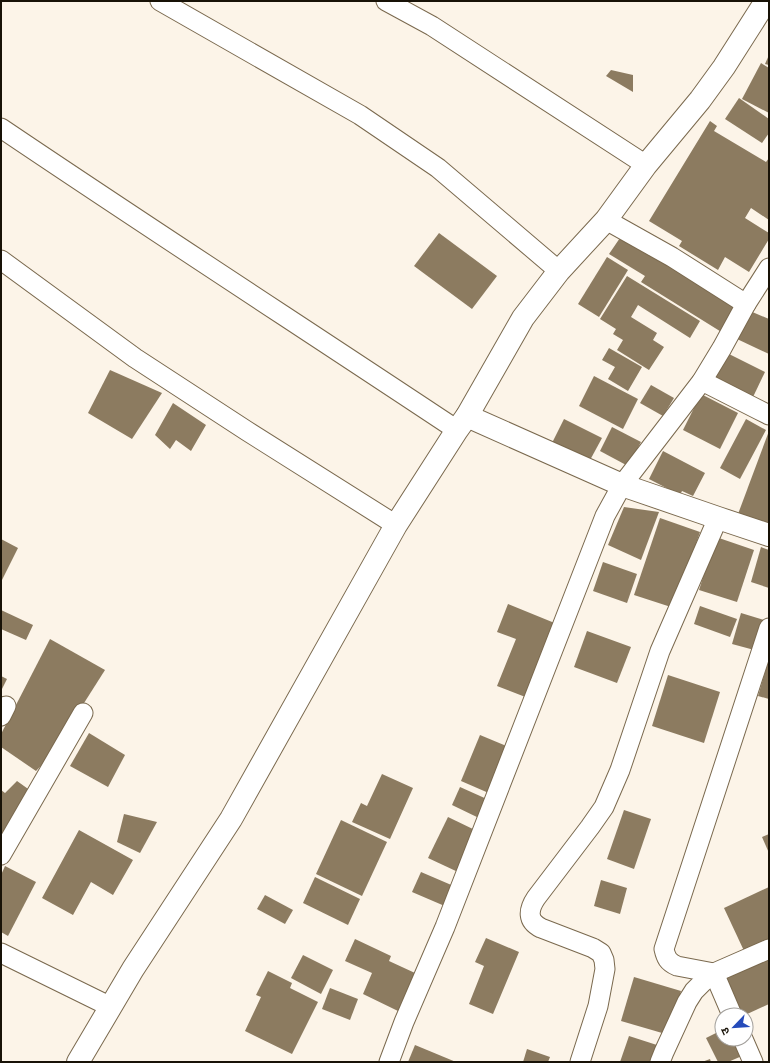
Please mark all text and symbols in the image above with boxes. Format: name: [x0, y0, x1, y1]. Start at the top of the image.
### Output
north arrow: [714, 1007, 754, 1047]
text: उ: [717, 1025, 733, 1037]

